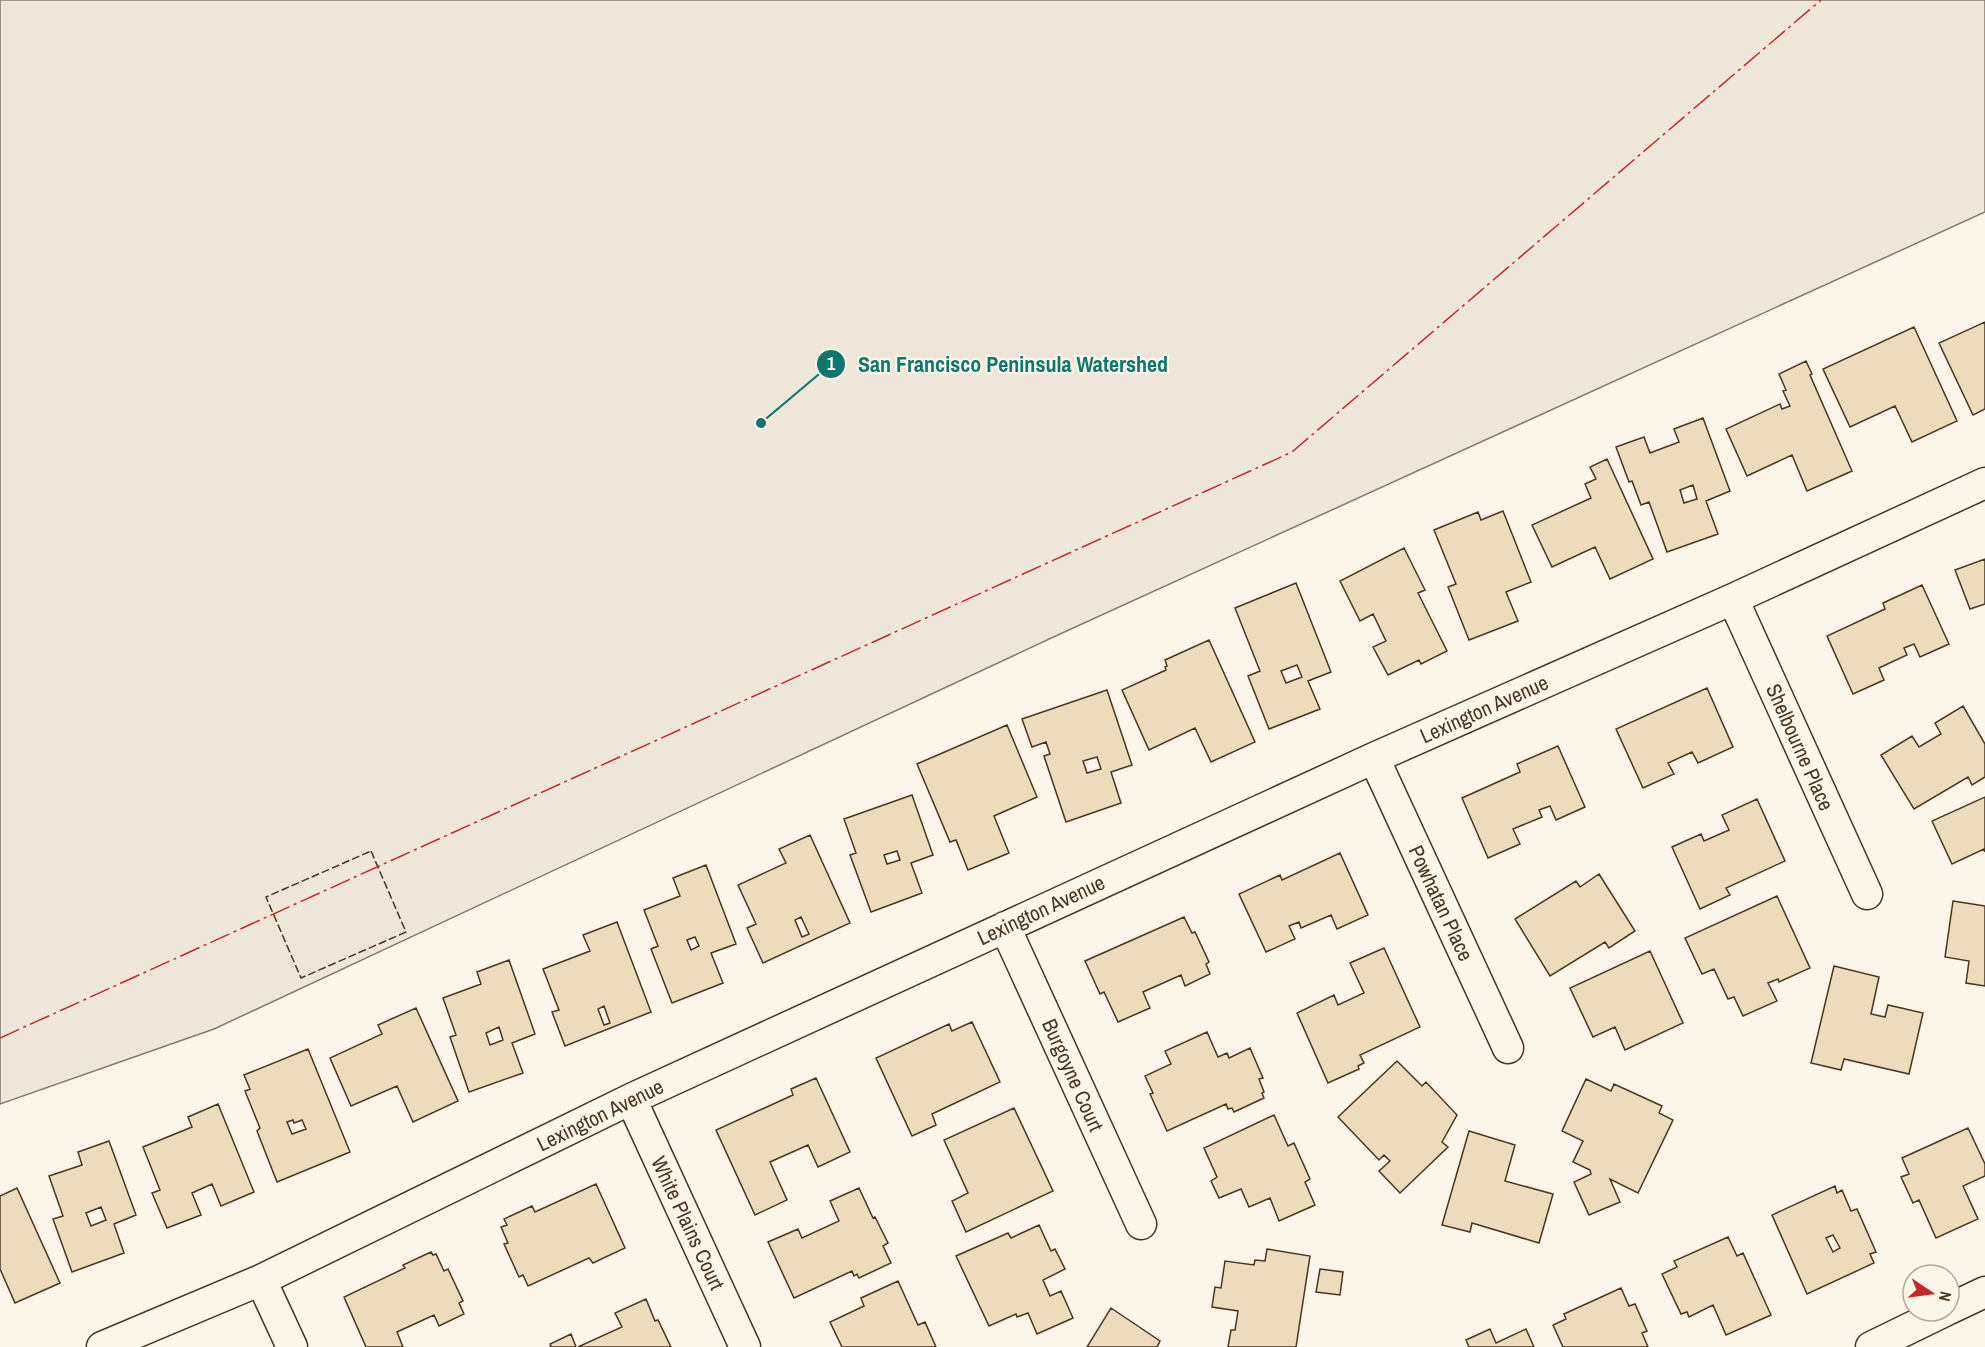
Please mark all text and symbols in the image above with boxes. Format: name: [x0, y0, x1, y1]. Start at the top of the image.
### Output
callout: San Francisco Peninsula Watershed: [816, 344, 1180, 384]
text: San Francisco Peninsula Watershed: [858, 349, 1168, 379]
text: 1: [827, 351, 836, 376]
street label: Lexington Avenue: [1415, 668, 1553, 750]
street label: Shelbourne Place: [1759, 679, 1841, 815]
street label: Powhatan Place: [1402, 840, 1480, 966]
street label: Lexington Avenue: [973, 868, 1109, 952]
street label: Burgoyne Court: [1035, 1014, 1111, 1136]
street label: Lexington Avenue: [532, 1072, 668, 1158]
street label: White Plains Court: [644, 1151, 732, 1295]
north arrow: [1901, 1263, 1961, 1323]
text: N: [1934, 1289, 1957, 1303]

